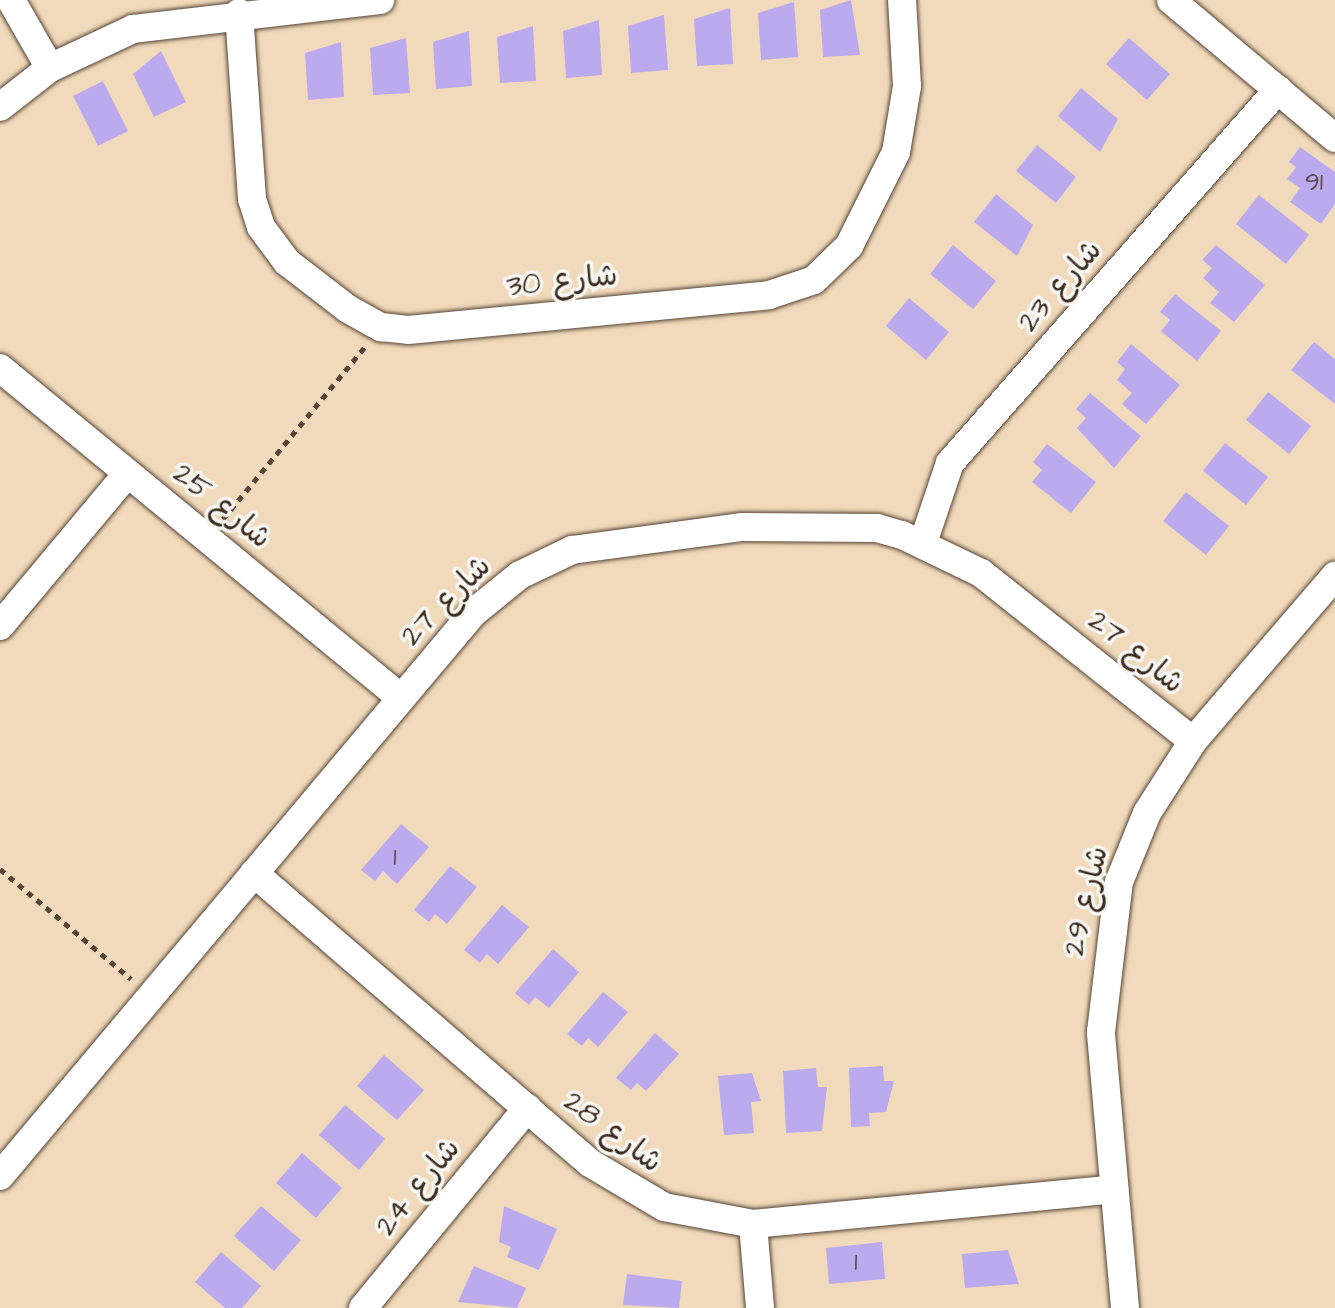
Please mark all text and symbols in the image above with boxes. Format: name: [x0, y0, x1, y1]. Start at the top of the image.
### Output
house number: 91: [1305, 167, 1323, 199]
street label: شارع 23: [1011, 233, 1109, 339]
street label: شارع 30: [505, 257, 619, 305]
street label: شارع 25: [166, 456, 278, 556]
street label: شارع 27: [393, 548, 499, 654]
street label: شارع 27: [1081, 603, 1191, 701]
house number: 1: [393, 842, 397, 874]
street label: شارع 29: [1056, 843, 1116, 959]
street label: شارع 28: [557, 1083, 669, 1181]
street label: شارع 24: [368, 1131, 468, 1243]
house number: 1: [854, 1247, 858, 1279]

